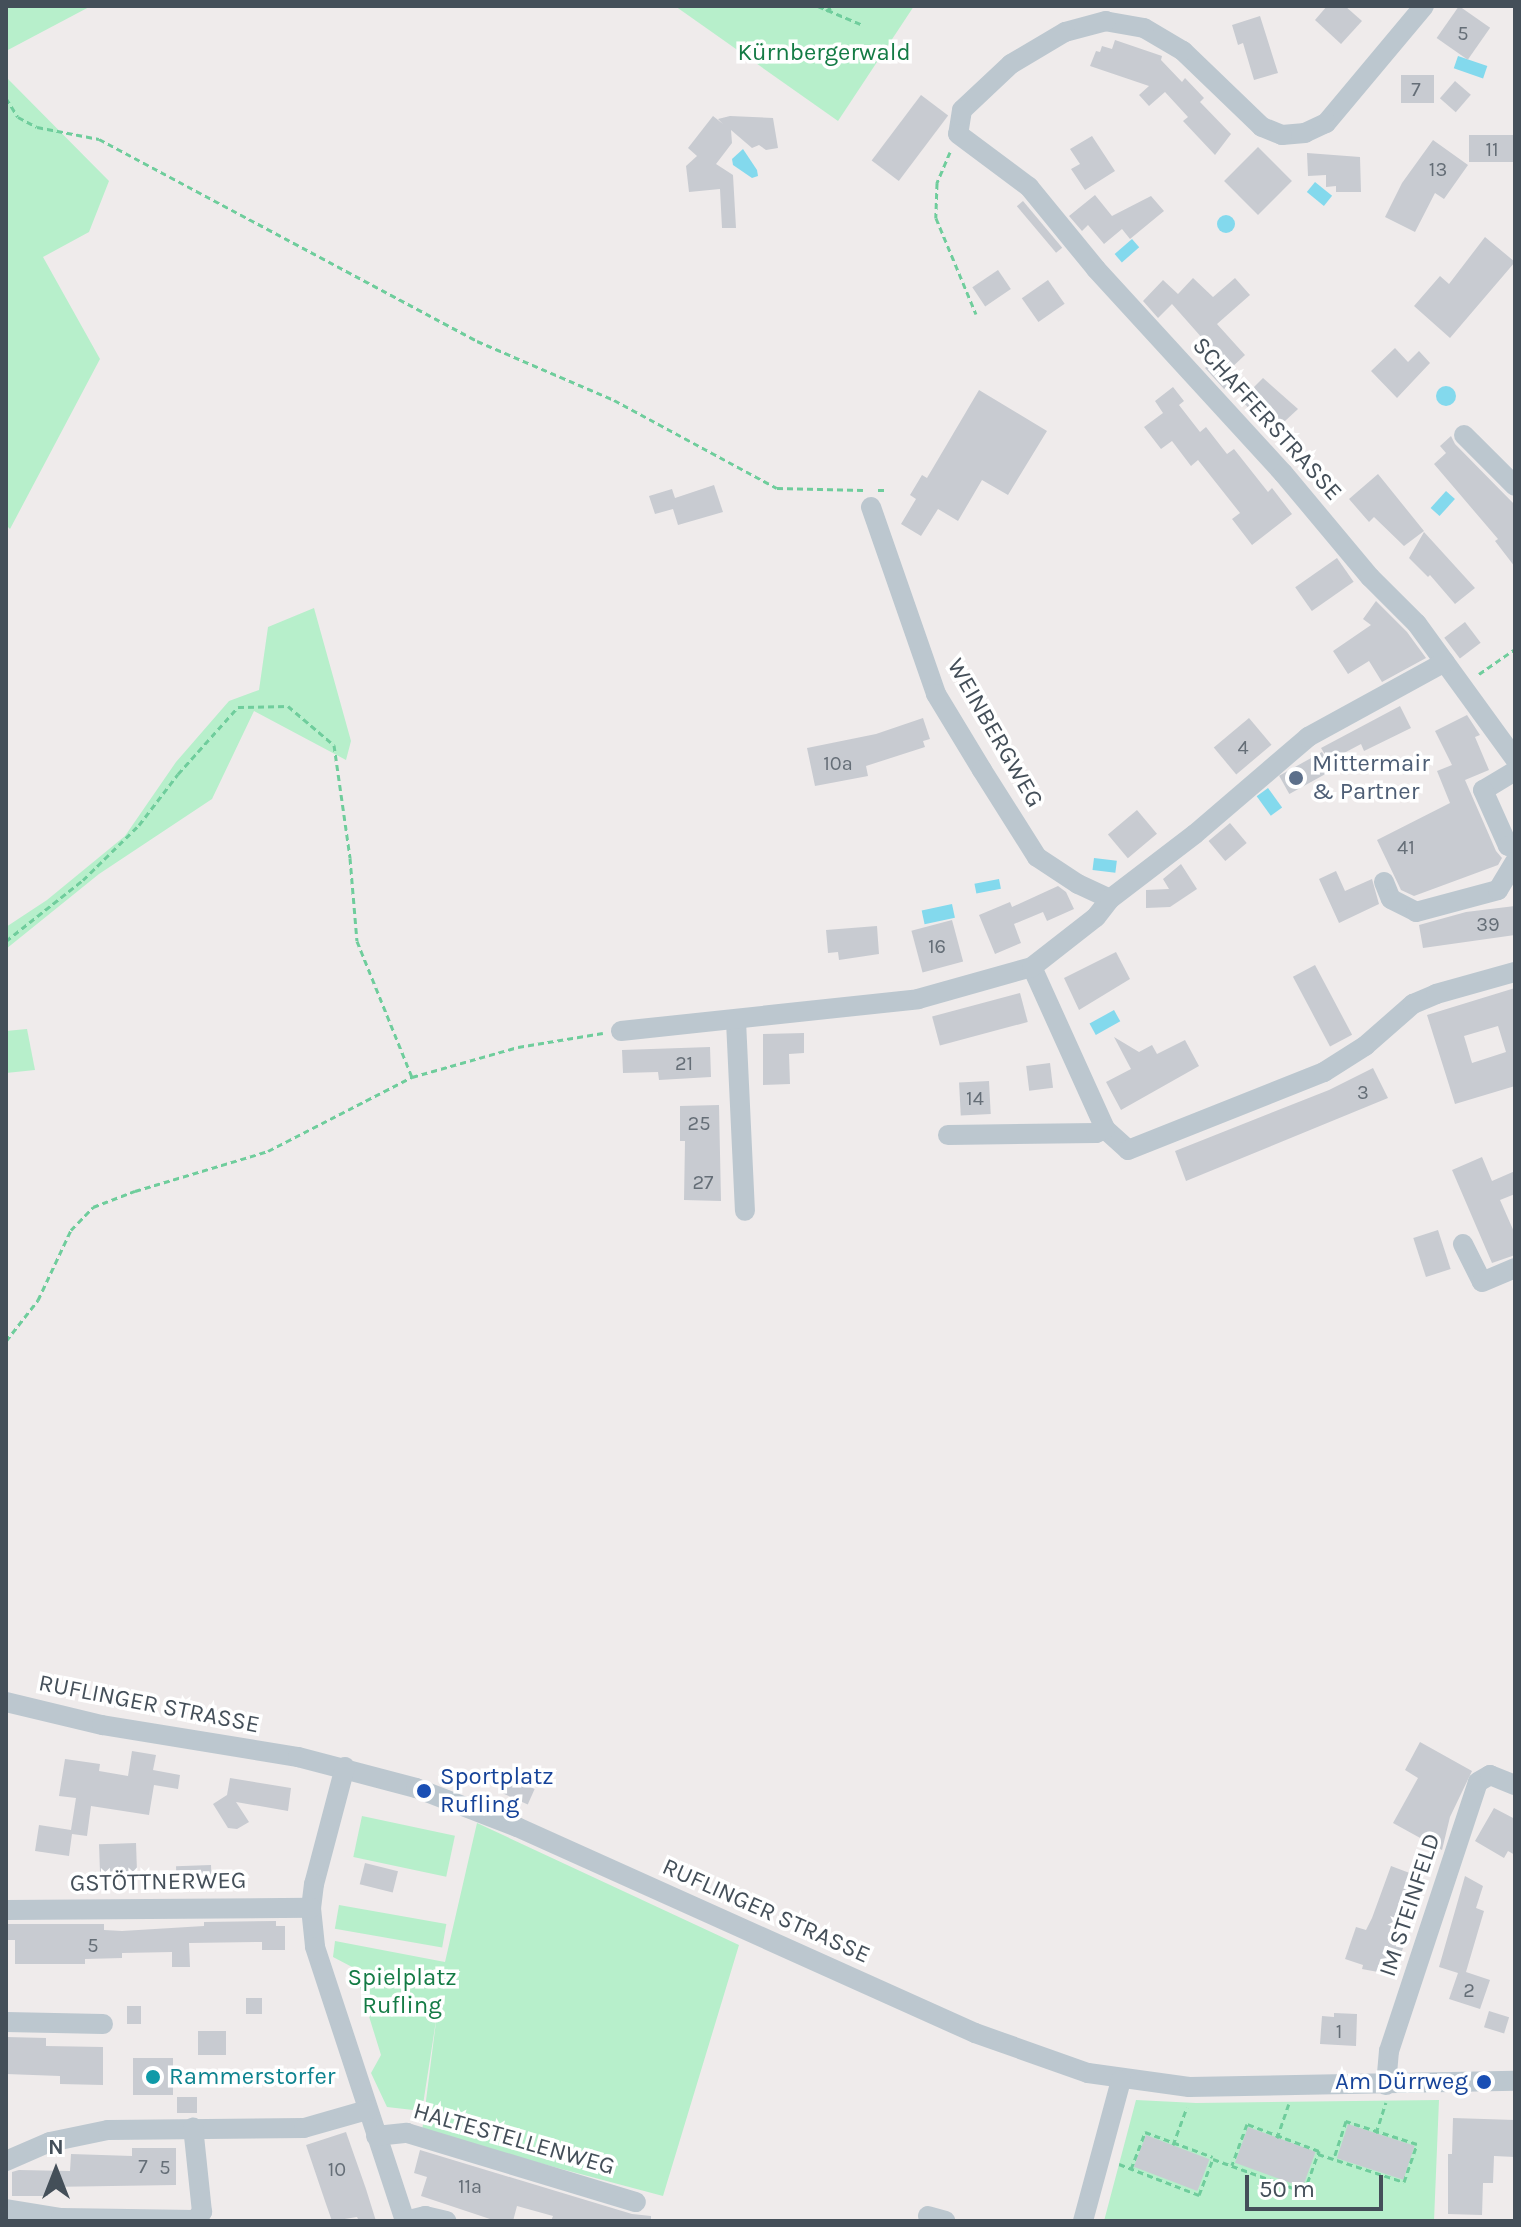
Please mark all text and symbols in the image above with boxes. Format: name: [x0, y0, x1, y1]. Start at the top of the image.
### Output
house number: 5: [1457, 21, 1469, 45]
park label: Kürnbergerwald: [737, 39, 911, 67]
house number: 7: [1411, 77, 1421, 101]
house number: 11: [1485, 137, 1499, 161]
house number: 13: [1429, 157, 1447, 181]
street label: SCHAFFERSTRASSE: [1186, 331, 1348, 507]
street label: WEINBERGWEG: [941, 653, 1049, 813]
house number: 4: [1237, 735, 1249, 759]
place label: Mittermair & Partner: [1312, 750, 1430, 806]
house number: 10a: [823, 751, 853, 775]
marker: Mittermair & Partner: [1287, 769, 1305, 787]
house number: 41: [1397, 835, 1415, 859]
house number: 39: [1476, 912, 1500, 936]
house number: 16: [928, 934, 946, 958]
house number: 21: [675, 1051, 693, 1075]
house number: 3: [1357, 1080, 1369, 1104]
house number: 14: [966, 1086, 984, 1110]
house number: 25: [688, 1111, 710, 1135]
house number: 27: [693, 1170, 713, 1194]
street label: RUFLINGER STRASSE: [36, 1668, 262, 1740]
place label: Sportplatz Rufling: [440, 1763, 554, 1819]
marker: Sportplatz Rufling: [415, 1782, 433, 1800]
street label: IM STEINFELD: [1373, 1830, 1447, 1980]
street label: RUFLINGER STRASSE: [658, 1852, 874, 1970]
street label: GSTÖTTNERWEG: [70, 1866, 246, 1898]
house number: 5: [87, 1933, 99, 1957]
park label: Spielplatz Rufling: [347, 1964, 457, 2020]
house number: 2: [1463, 1978, 1475, 2002]
house number: 1: [1336, 2019, 1342, 2043]
place label: Rammerstorfer: [169, 2063, 335, 2091]
marker: Rammerstorfer: [144, 2068, 162, 2086]
place label: Am Dürrweg: [1335, 2068, 1468, 2096]
marker: Am Dürrweg: [1475, 2073, 1493, 2091]
street label: HALTESTELLENWEG: [410, 2096, 618, 2182]
north arrow: [16, 2131, 96, 2211]
text: N: [48, 2134, 64, 2160]
house number: 7: [138, 2154, 148, 2178]
house number: 5: [159, 2155, 171, 2179]
house number: 10: [328, 2157, 346, 2181]
scale bar: [1249, 2159, 1387, 2209]
house number: 11a: [458, 2174, 482, 2198]
text: 50 m: [1259, 2175, 1315, 2203]

